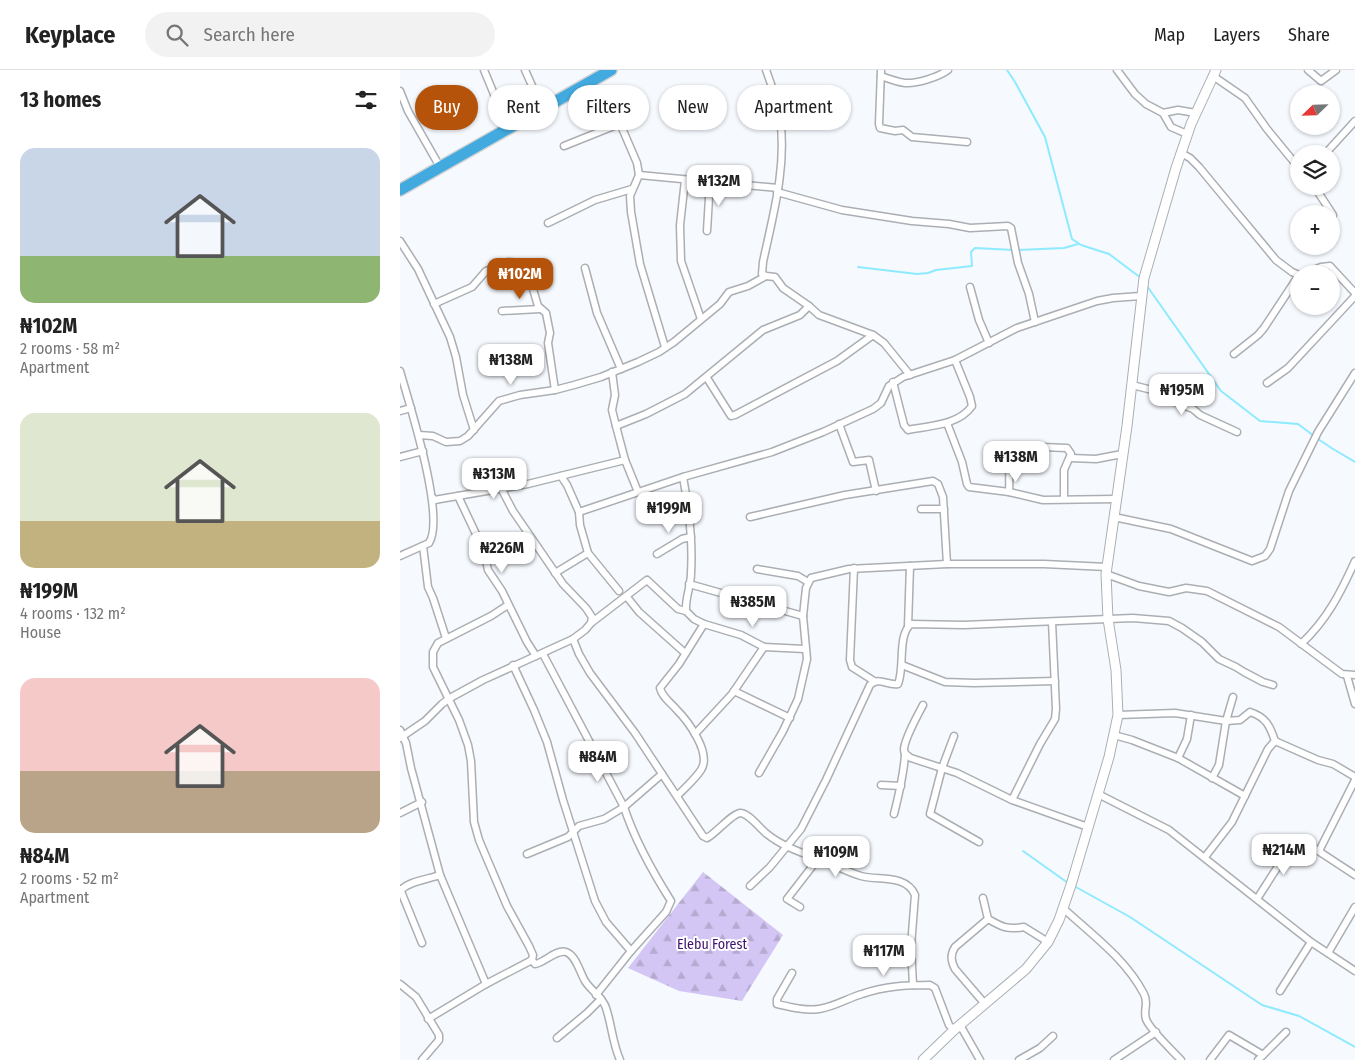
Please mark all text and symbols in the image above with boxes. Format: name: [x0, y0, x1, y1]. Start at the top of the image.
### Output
search box: [145, 12, 495, 57]
text: Keyplace: [25, 21, 115, 49]
icon: search: [163, 21, 191, 49]
text: Search here: [203, 23, 295, 46]
text: Map: [1154, 24, 1185, 46]
text: Layers: [1213, 24, 1260, 46]
text: Share: [1288, 24, 1330, 46]
chip: Buy: [415, 85, 478, 130]
chip: Rent: [488, 85, 558, 130]
chip: Filters: [568, 85, 649, 130]
chip: New: [659, 85, 727, 130]
chip: Apartment: [737, 85, 851, 130]
north arrow: [1290, 85, 1340, 135]
map controls: [1290, 85, 1340, 315]
icon: filters: [352, 86, 380, 114]
text: 13 homes: [20, 87, 101, 113]
button: layers: [1290, 145, 1340, 195]
pin: ₦132M: [684, 164, 754, 207]
text: ₦132M: [698, 171, 740, 190]
icon: home: [155, 181, 245, 271]
button: +: [1290, 205, 1340, 255]
pin: ₦102M: [485, 258, 555, 300]
text: ₦102M: [498, 264, 542, 283]
button: −: [1290, 265, 1340, 315]
text: ₦102M: [20, 313, 77, 339]
text: 2 rooms · 58 m²: [20, 339, 120, 358]
pin: ₦138M: [476, 344, 546, 386]
text: ₦138M: [489, 350, 533, 369]
text: Apartment: [20, 358, 89, 377]
pin: ₦195M: [1147, 374, 1217, 416]
text: ₦195M: [1160, 380, 1204, 399]
pin: ₦138M: [981, 440, 1051, 483]
icon: home: [155, 446, 245, 536]
text: ₦138M: [994, 447, 1038, 466]
pin: ₦313M: [459, 458, 529, 500]
text: ₦313M: [473, 464, 515, 483]
pin: ₦199M: [634, 492, 704, 534]
text: ₦199M: [647, 498, 691, 517]
pin: ₦226M: [467, 532, 537, 574]
text: ₦226M: [480, 538, 524, 557]
text: ₦199M: [20, 578, 78, 604]
pin: ₦385M: [718, 586, 788, 628]
text: ₦385M: [731, 592, 775, 611]
text: 4 rooms · 132 m²: [20, 604, 126, 623]
text: House: [20, 623, 61, 642]
icon: home: [155, 711, 245, 801]
pin: ₦84M: [568, 740, 628, 783]
text: ₦84M: [579, 747, 617, 766]
pin: ₦214M: [1249, 834, 1319, 876]
pin: ₦109M: [801, 836, 871, 878]
text: ₦214M: [1262, 840, 1306, 859]
text: ₦109M: [814, 842, 858, 861]
text: ₦84M: [20, 843, 69, 869]
text: 2 rooms · 52 m²: [20, 869, 119, 888]
text: Apartment: [20, 888, 89, 907]
pin: ₦117M: [849, 934, 919, 977]
park label: Elebu Forest: [677, 936, 747, 953]
text: ₦117M: [863, 941, 905, 960]

